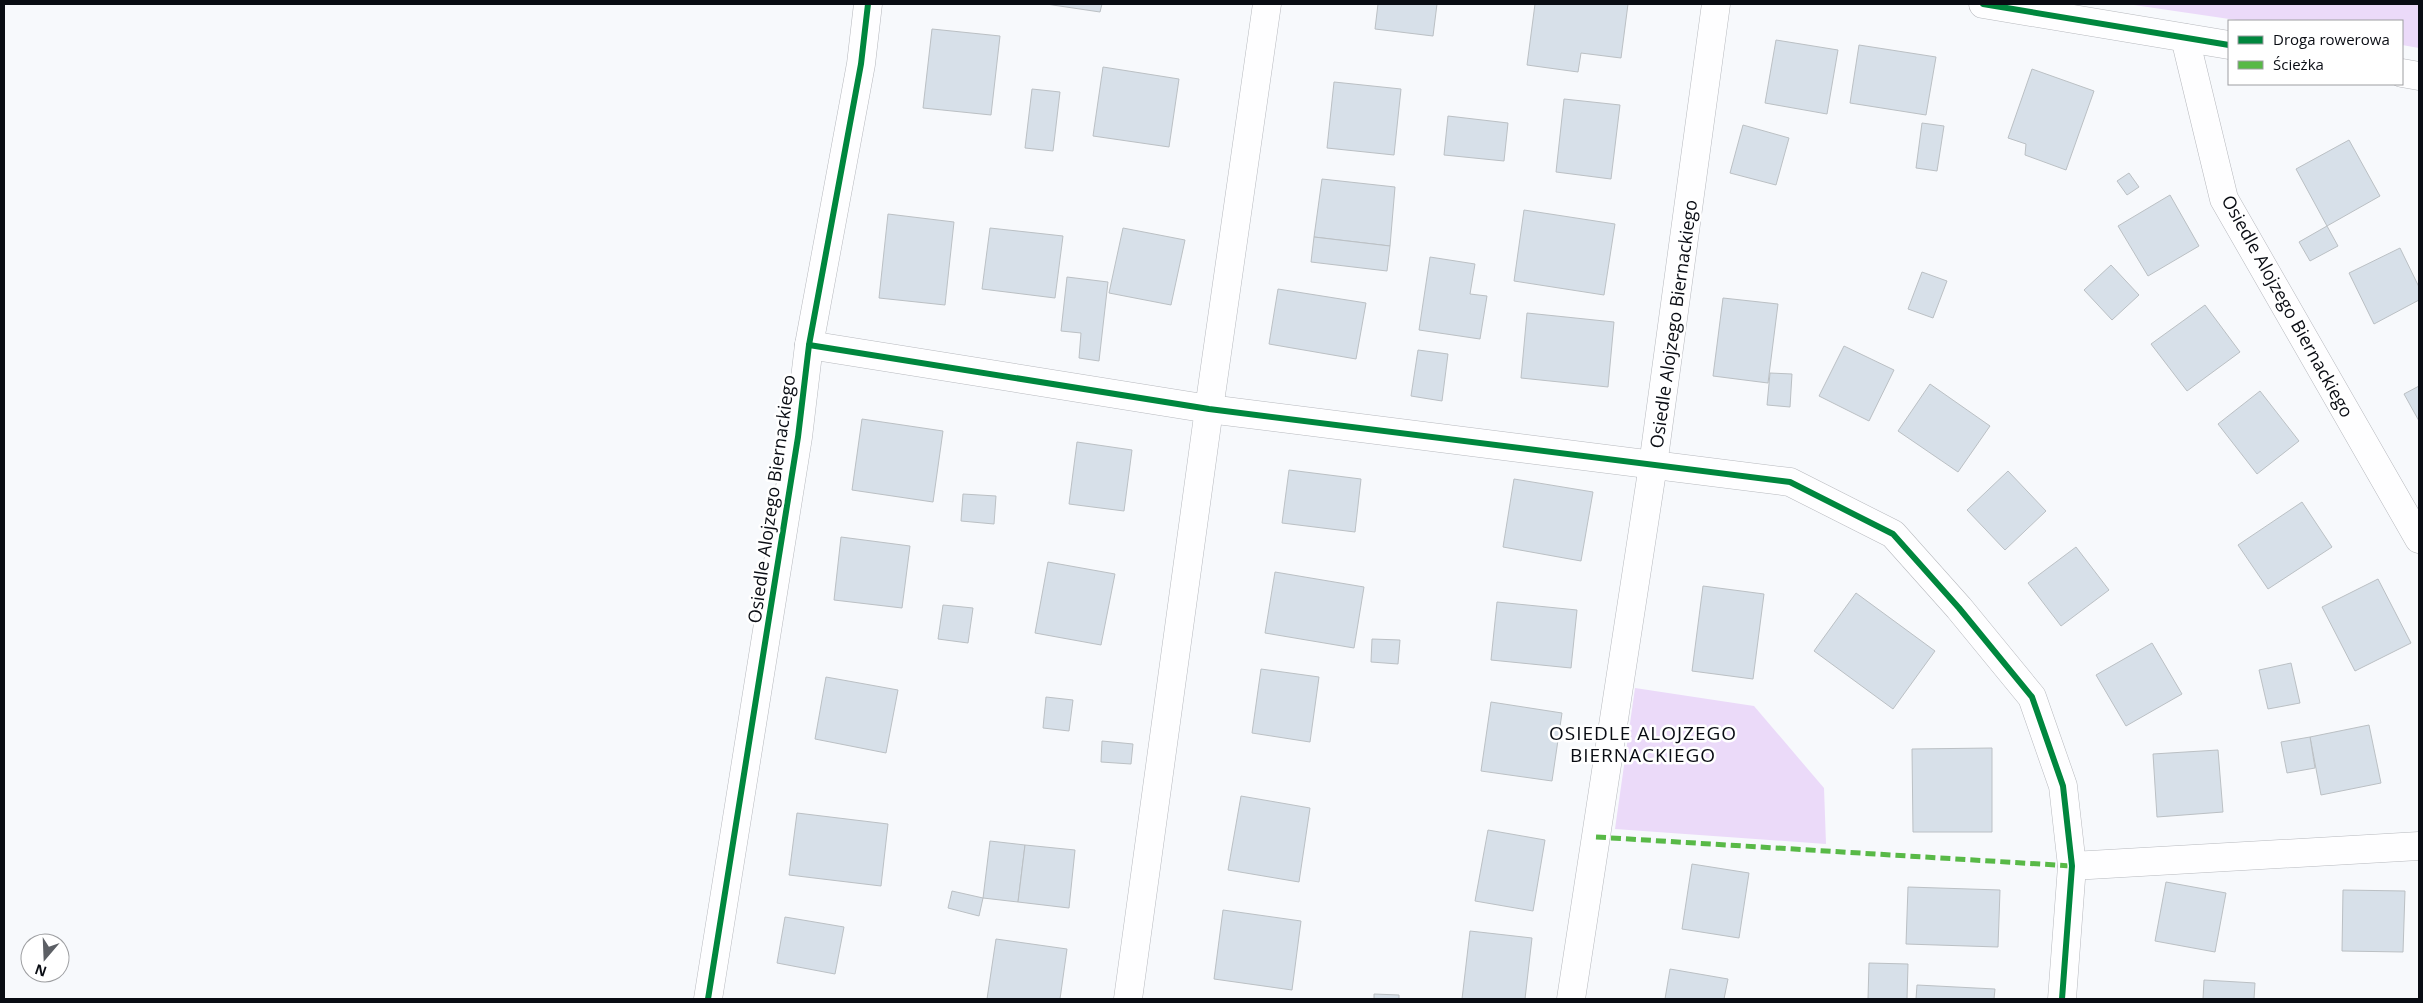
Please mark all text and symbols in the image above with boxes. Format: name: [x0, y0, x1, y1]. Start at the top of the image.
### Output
legend: [2228, 20, 2403, 85]
text: Droga rowerowa: [2273, 29, 2390, 49]
text: Ścieżka: [2273, 54, 2324, 74]
street label: Osiedle Alojzego Biernackiego: [2217, 191, 2359, 421]
street label: Osiedle Alojzego Biernackiego: [1644, 198, 1702, 450]
street label: Osiedle Alojzego Biernackiego: [742, 373, 800, 625]
district label: OSIEDLE ALOJZEGO BIERNACKIEGO: [1549, 720, 1737, 768]
north arrow: [20, 933, 70, 983]
text: N: [32, 960, 49, 982]

